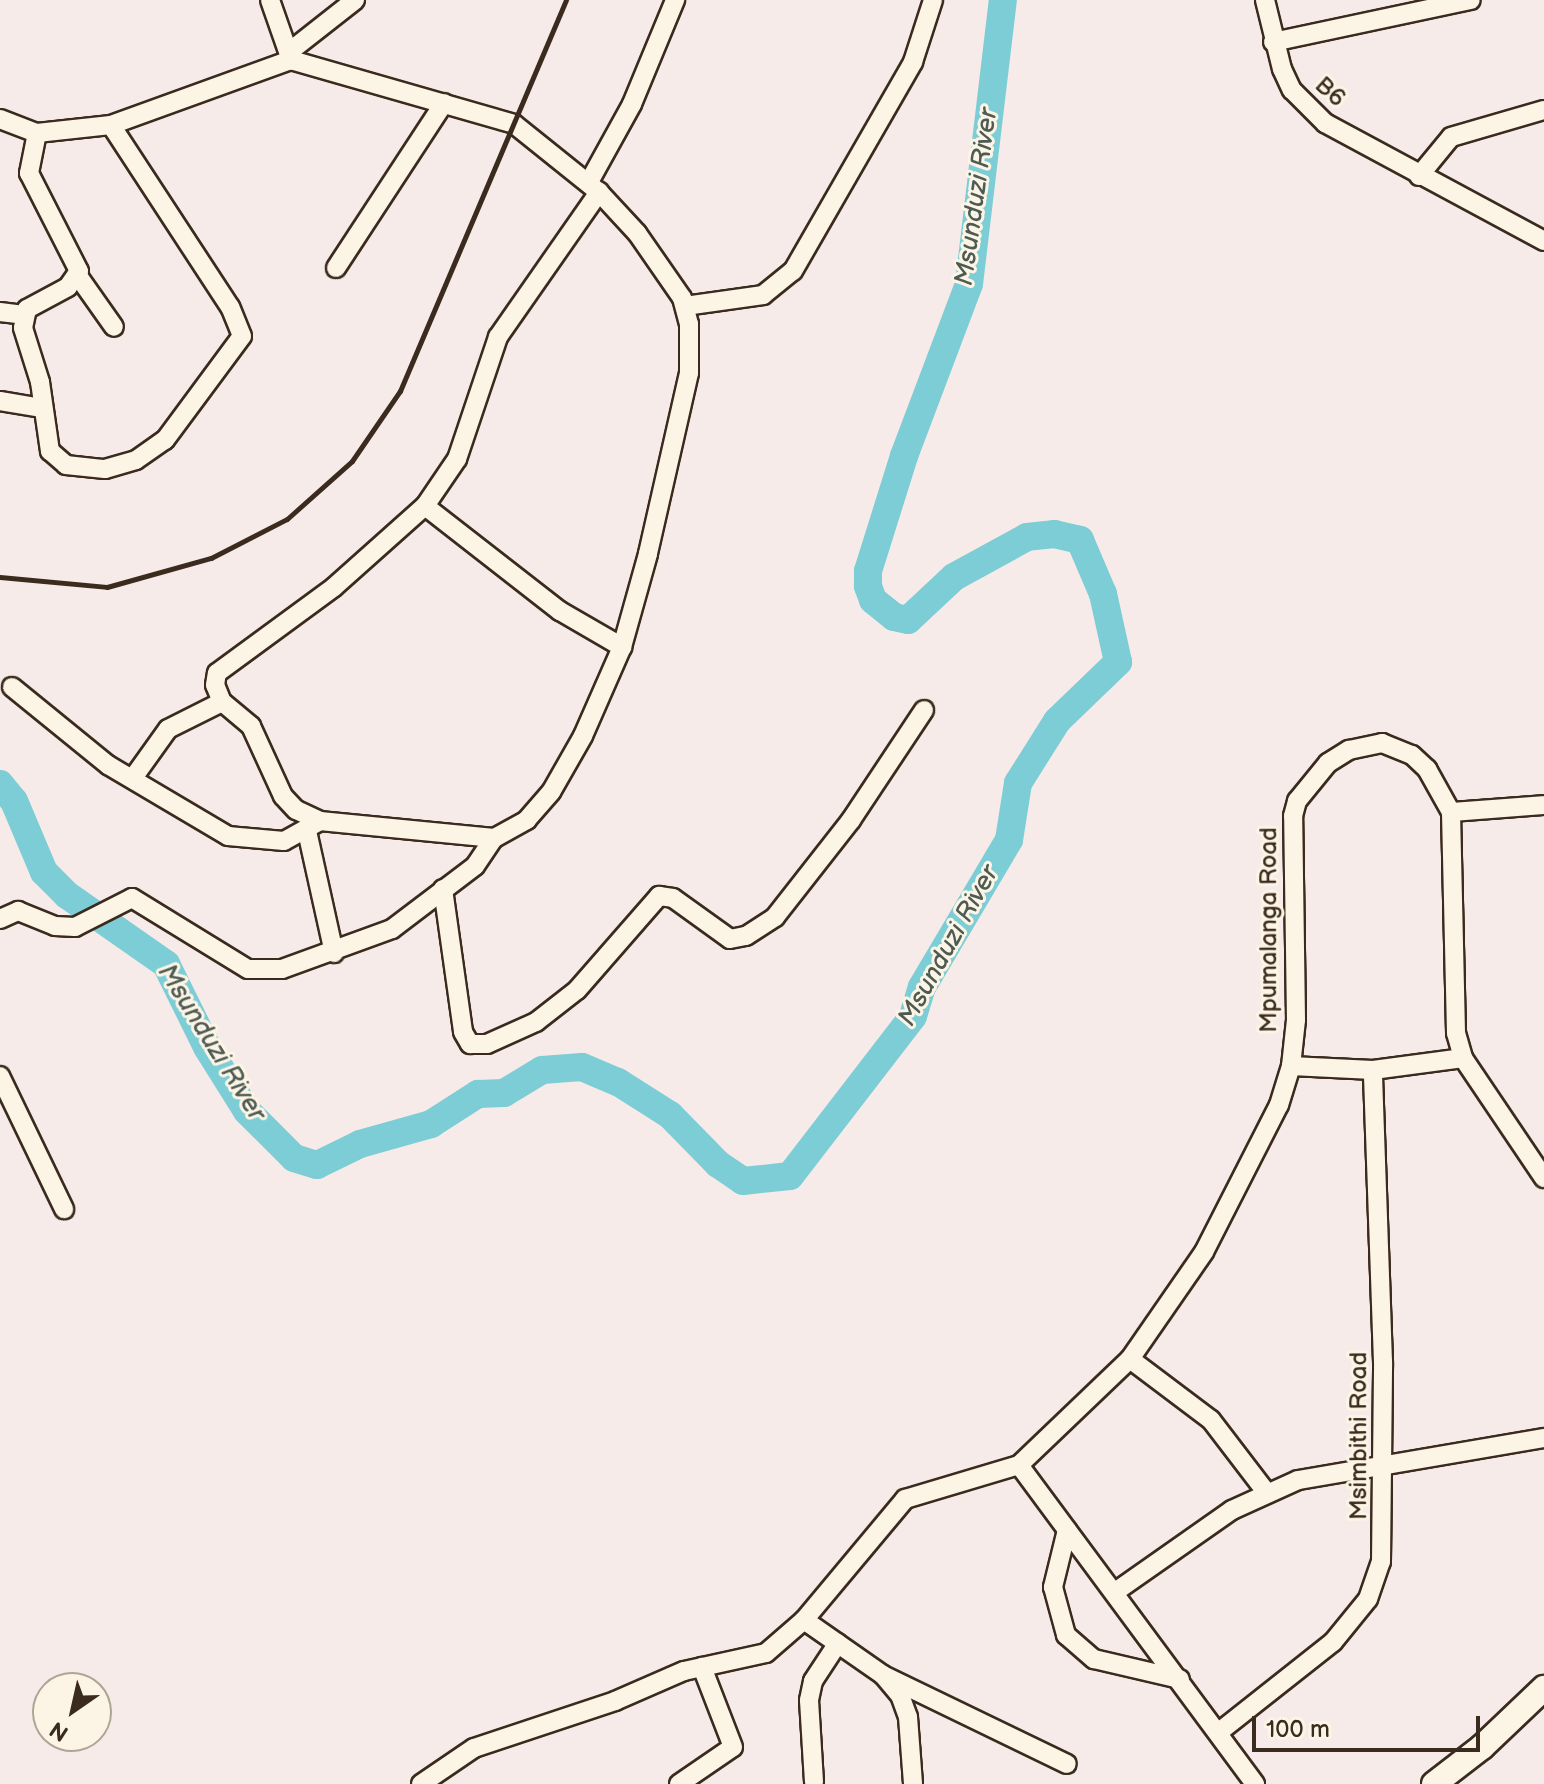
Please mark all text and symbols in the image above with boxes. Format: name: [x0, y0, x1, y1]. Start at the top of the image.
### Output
street label: B6: [1309, 71, 1351, 113]
water label: Msunduzi River: [949, 106, 1005, 288]
street label: Mpumalanga Road: [1255, 827, 1283, 1033]
water label: Msunduzi River: [892, 860, 1006, 1032]
water label: Msunduzi River: [150, 959, 272, 1127]
street label: Msimbithi Road: [1345, 1352, 1373, 1520]
north arrow: [32, 1672, 112, 1752]
scale bar: [1256, 1700, 1484, 1750]
text: N: [45, 1715, 74, 1746]
text: 100 m: [1266, 1715, 1330, 1744]

